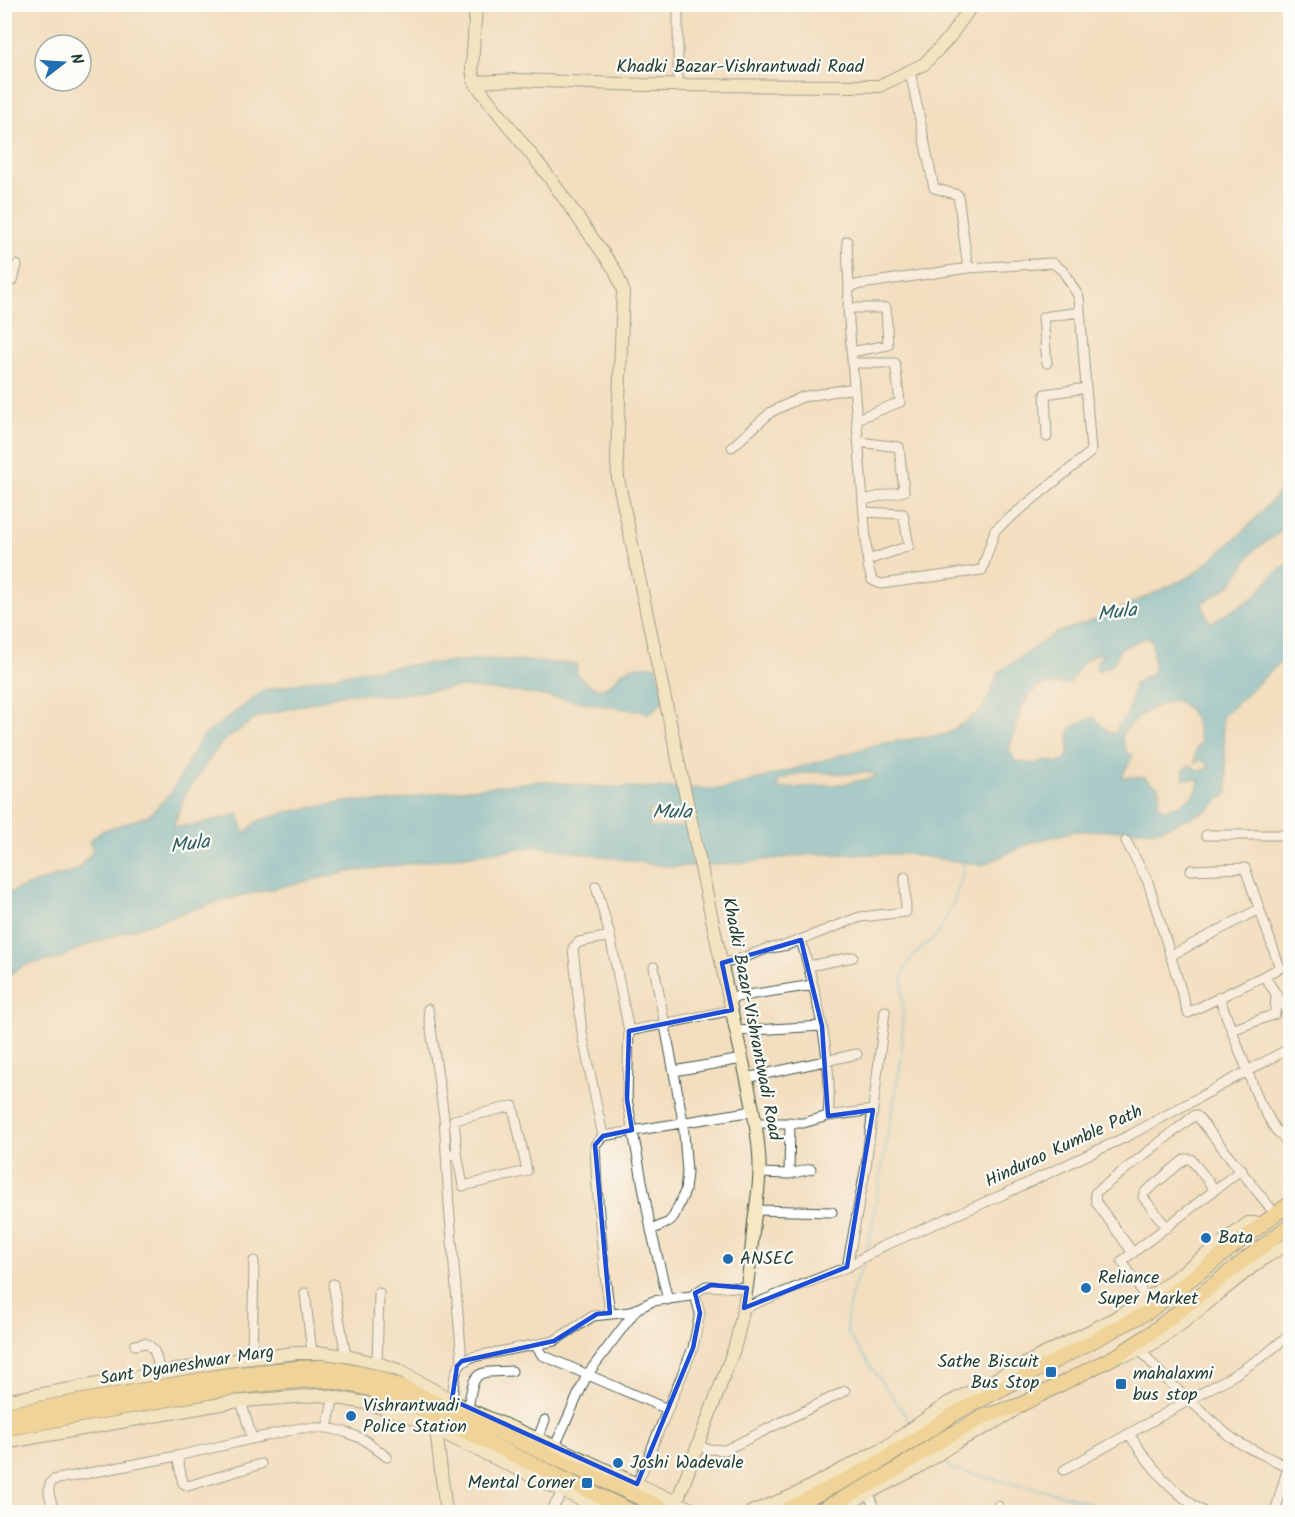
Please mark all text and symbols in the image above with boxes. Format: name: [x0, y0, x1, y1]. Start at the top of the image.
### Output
north arrow: [33, 33, 93, 93]
text: N: [62, 51, 89, 68]
street label: Khadki Bazar-Vishrantwadi Road: [616, 53, 865, 82]
water label: Mula: [1095, 595, 1140, 631]
water label: Mula: [652, 797, 693, 829]
water label: Mula: [168, 826, 213, 864]
street label: Khadki Bazar-Vishrantwadi Road: [713, 895, 789, 1144]
street label: Hindurao Kumble Path: [980, 1098, 1148, 1196]
place label: Bata: [1218, 1224, 1253, 1253]
marker: Bata: [1199, 1231, 1213, 1245]
place label: ANSEC: [740, 1245, 794, 1274]
marker: ANSEC: [721, 1252, 735, 1266]
place label: Reliance Super Market: [1098, 1264, 1199, 1314]
marker: Reliance Super Market: [1079, 1281, 1093, 1295]
street label: Sant Dyaneshwar Marg: [98, 1338, 276, 1394]
place label: Sathe Biscuit Bus Stop: [938, 1348, 1040, 1398]
place label: mahalaxmi bus stop: [1133, 1360, 1214, 1410]
marker: Sathe Biscuit Bus Stop: [1044, 1365, 1058, 1379]
marker: mahalaxmi bus stop: [1114, 1377, 1128, 1391]
place label: Vishrantwadi Police Station: [363, 1392, 467, 1442]
marker: Vishrantwadi Police Station: [344, 1409, 358, 1423]
place label: Joshi Wadevale: [630, 1449, 744, 1478]
marker: Joshi Wadevale: [611, 1456, 625, 1470]
place label: Mental Corner: [468, 1469, 576, 1498]
marker: Mental Corner: [580, 1476, 594, 1490]

